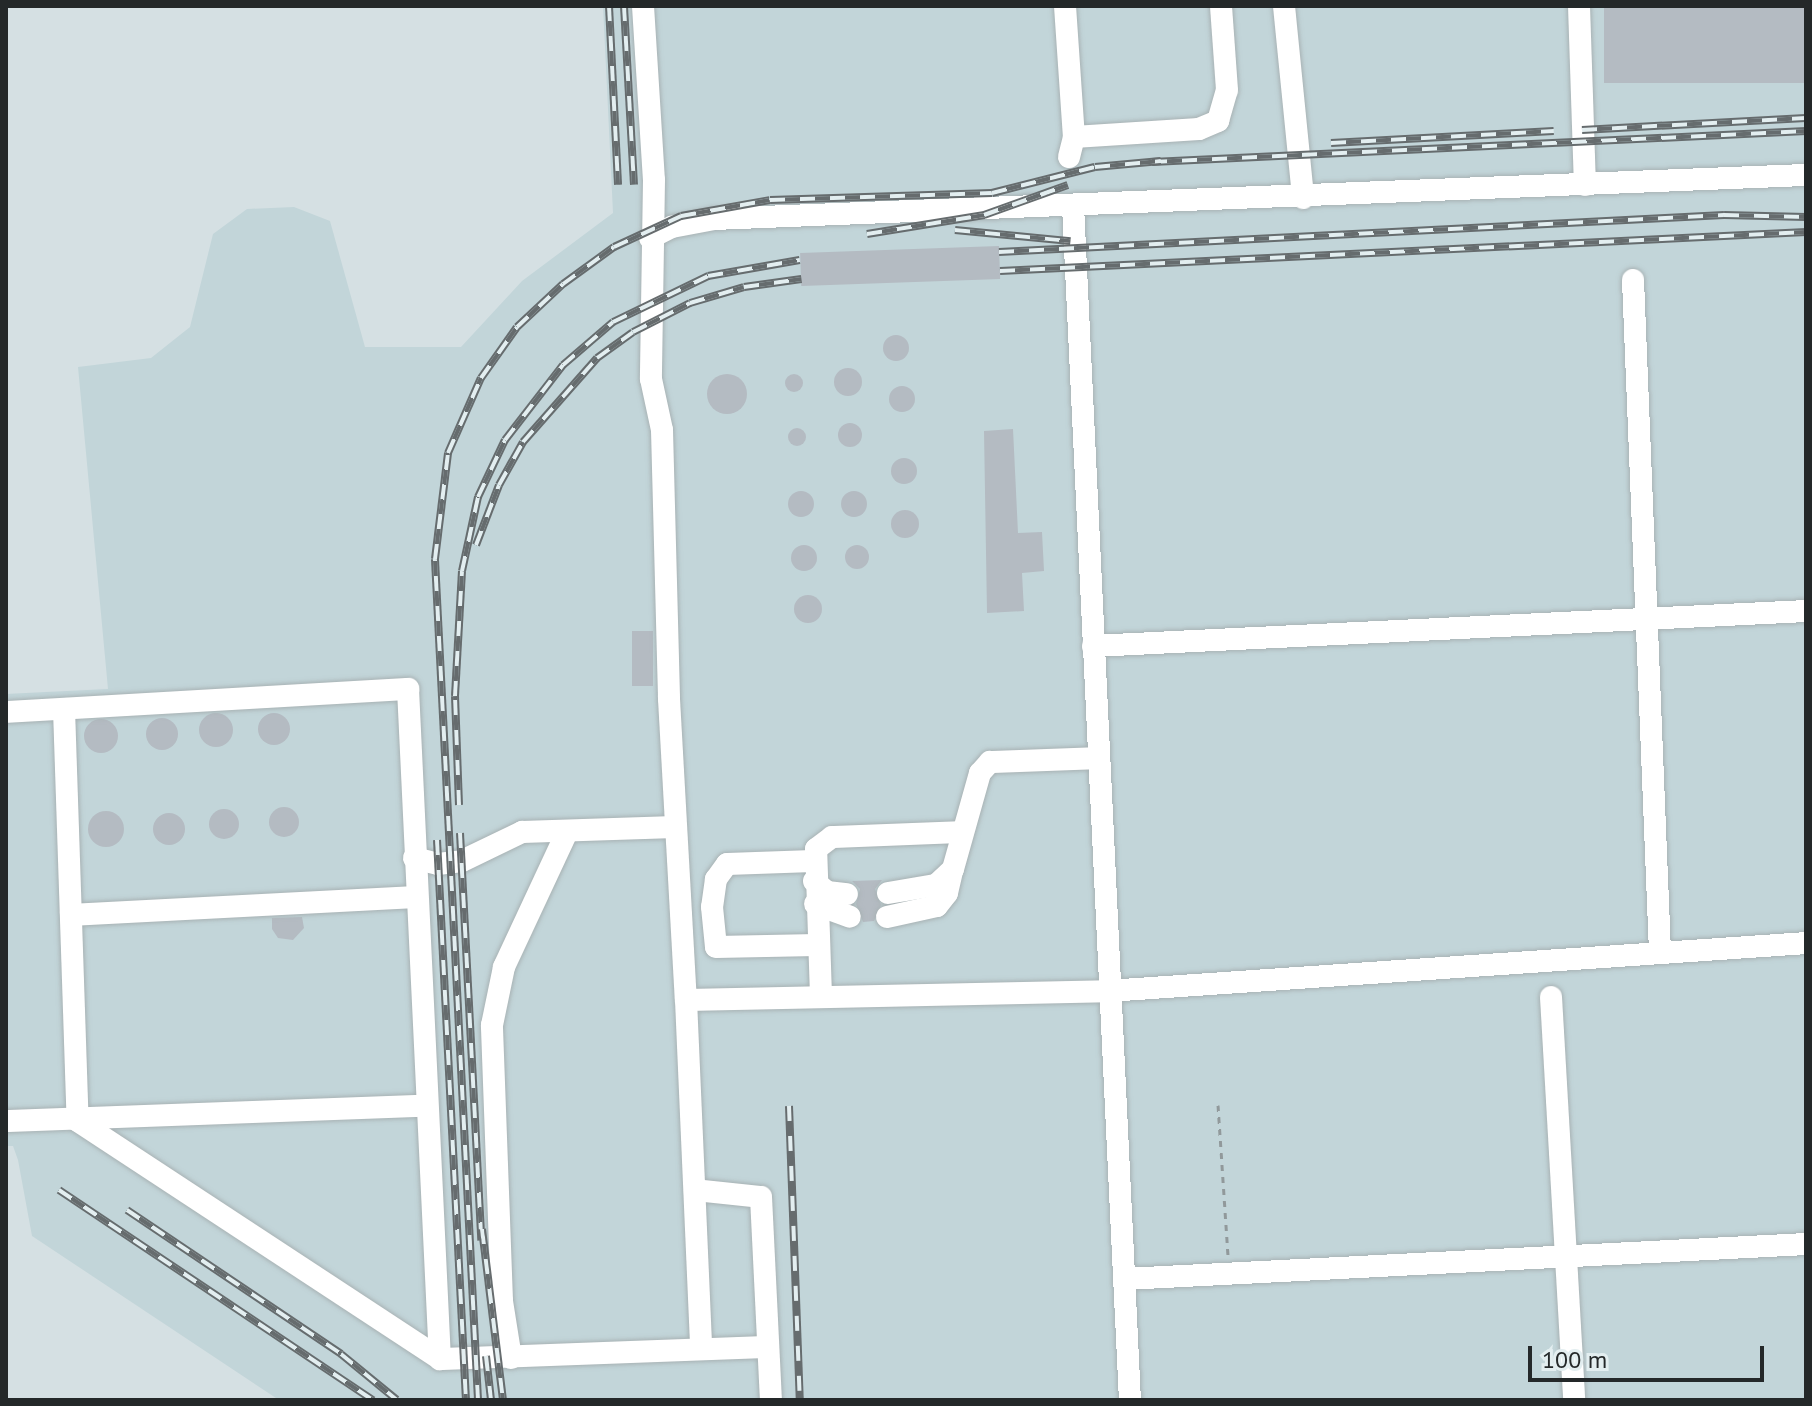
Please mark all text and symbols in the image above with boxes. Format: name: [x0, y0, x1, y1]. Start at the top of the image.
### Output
scale bar: [1532, 1330, 1768, 1380]
text: 100 m: [1542, 1344, 1607, 1375]

